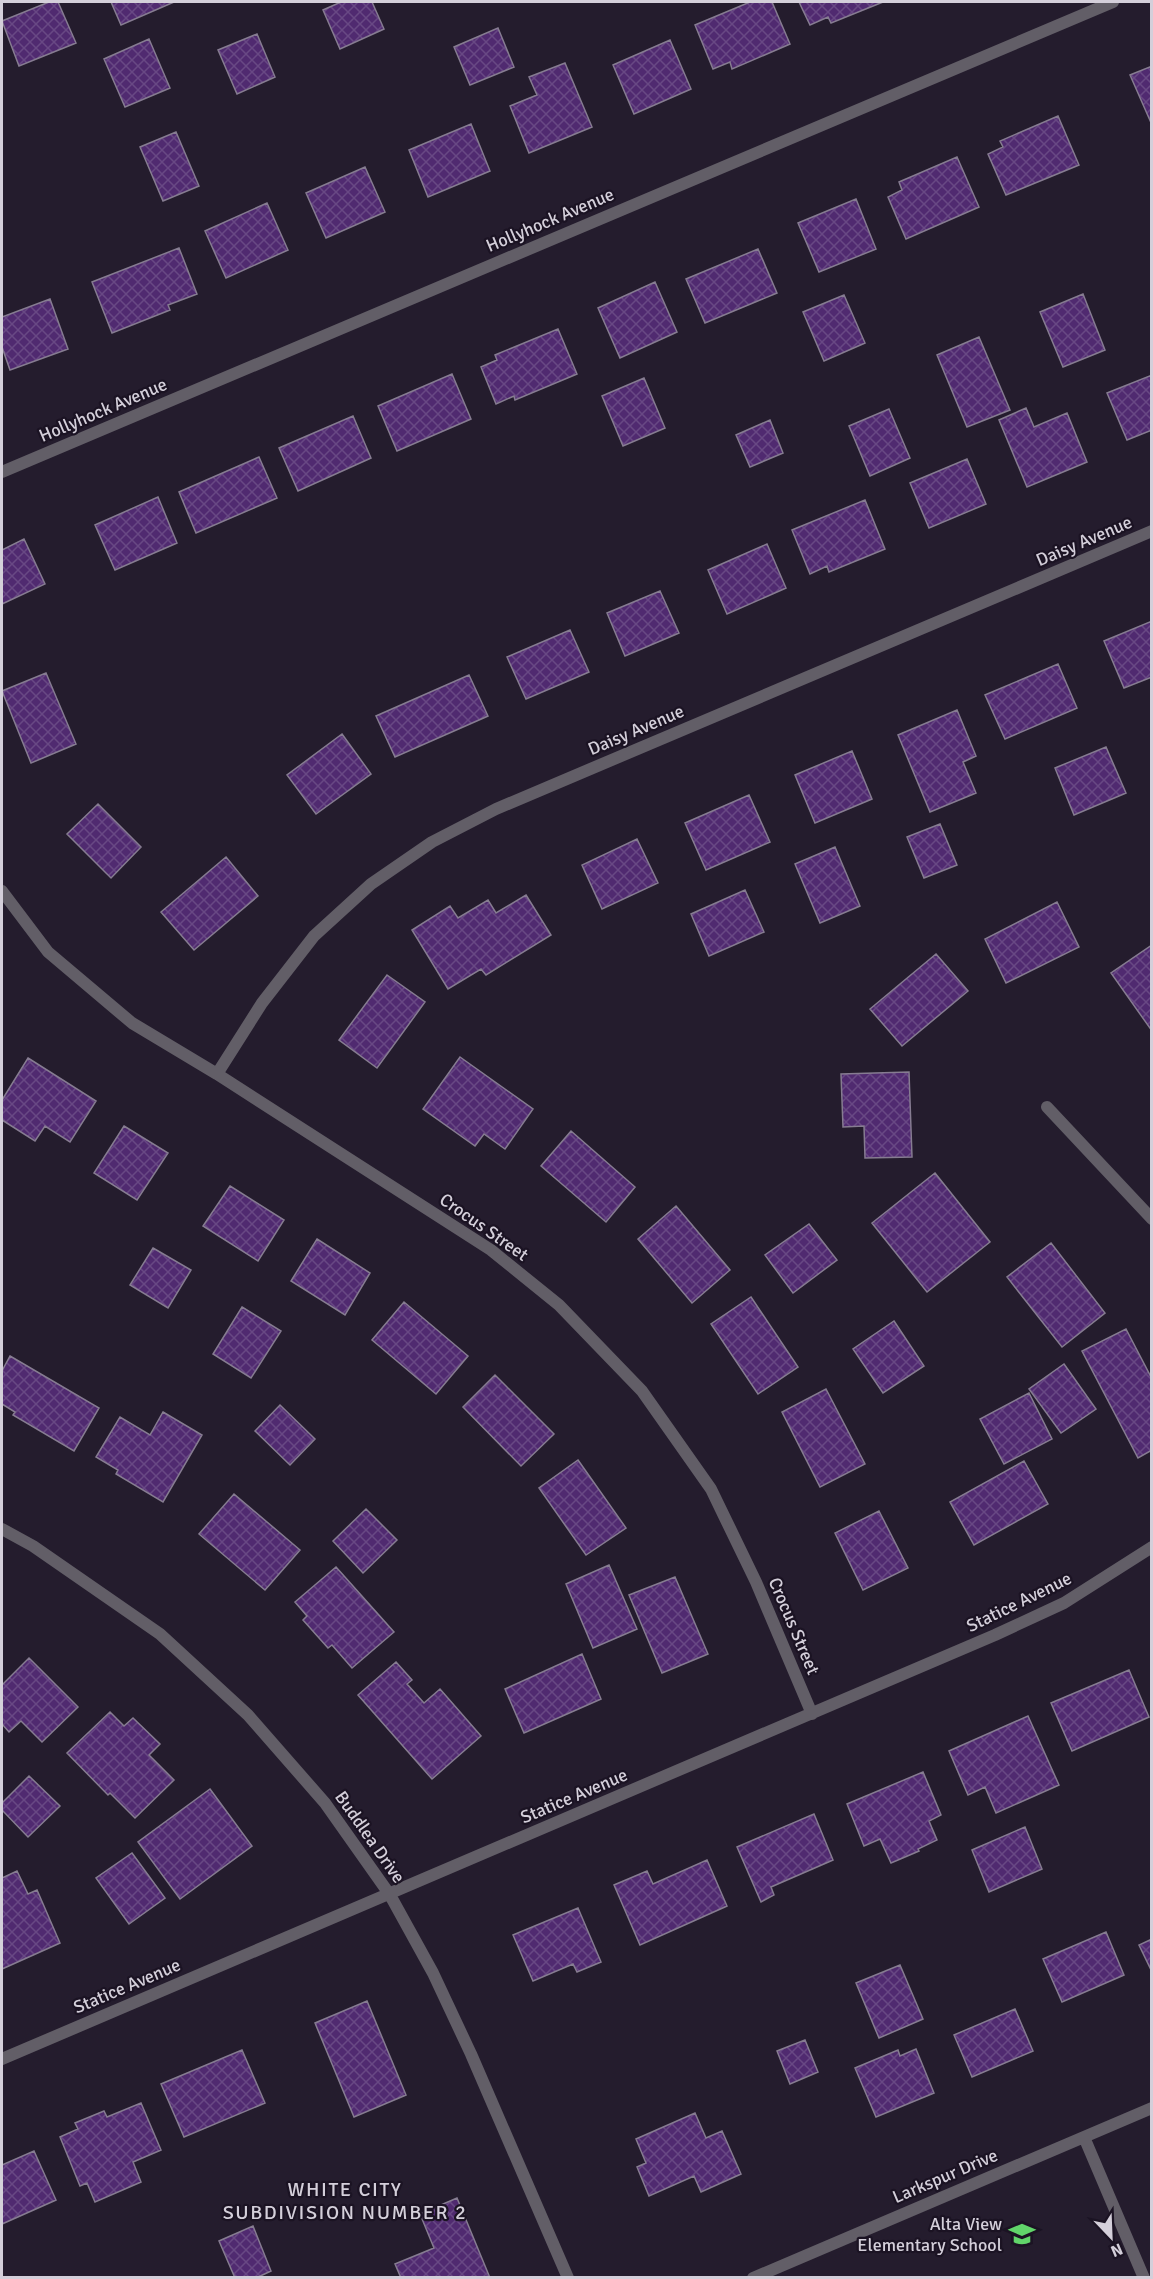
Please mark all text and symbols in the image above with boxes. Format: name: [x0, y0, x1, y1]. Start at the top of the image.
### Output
street label: Hollyhock Avenue: [483, 183, 617, 257]
street label: Hollyhock Avenue: [36, 373, 170, 447]
street label: Daisy Avenue: [1033, 511, 1135, 571]
street label: Daisy Avenue: [585, 700, 687, 760]
street label: Crocus Street: [435, 1188, 533, 1266]
street label: Statice Avenue: [963, 1567, 1075, 1637]
street label: Crocus Street: [764, 1574, 824, 1678]
street label: Statice Avenue: [517, 1764, 631, 1828]
street label: Buddlea Drive: [330, 1787, 410, 1887]
street label: Statice Avenue: [70, 1954, 184, 2018]
street label: Larkspur Drive: [889, 2144, 1001, 2208]
district label: WHITE CITY SUBDIVISION NUMBER 2: [223, 2177, 467, 2225]
north arrow: [1081, 2207, 1141, 2267]
place label: Alta View Elementary School: [857, 2213, 1002, 2256]
school or university icon: Alta View Elementary School: [1007, 2219, 1037, 2249]
text: N: [1107, 2239, 1126, 2261]

